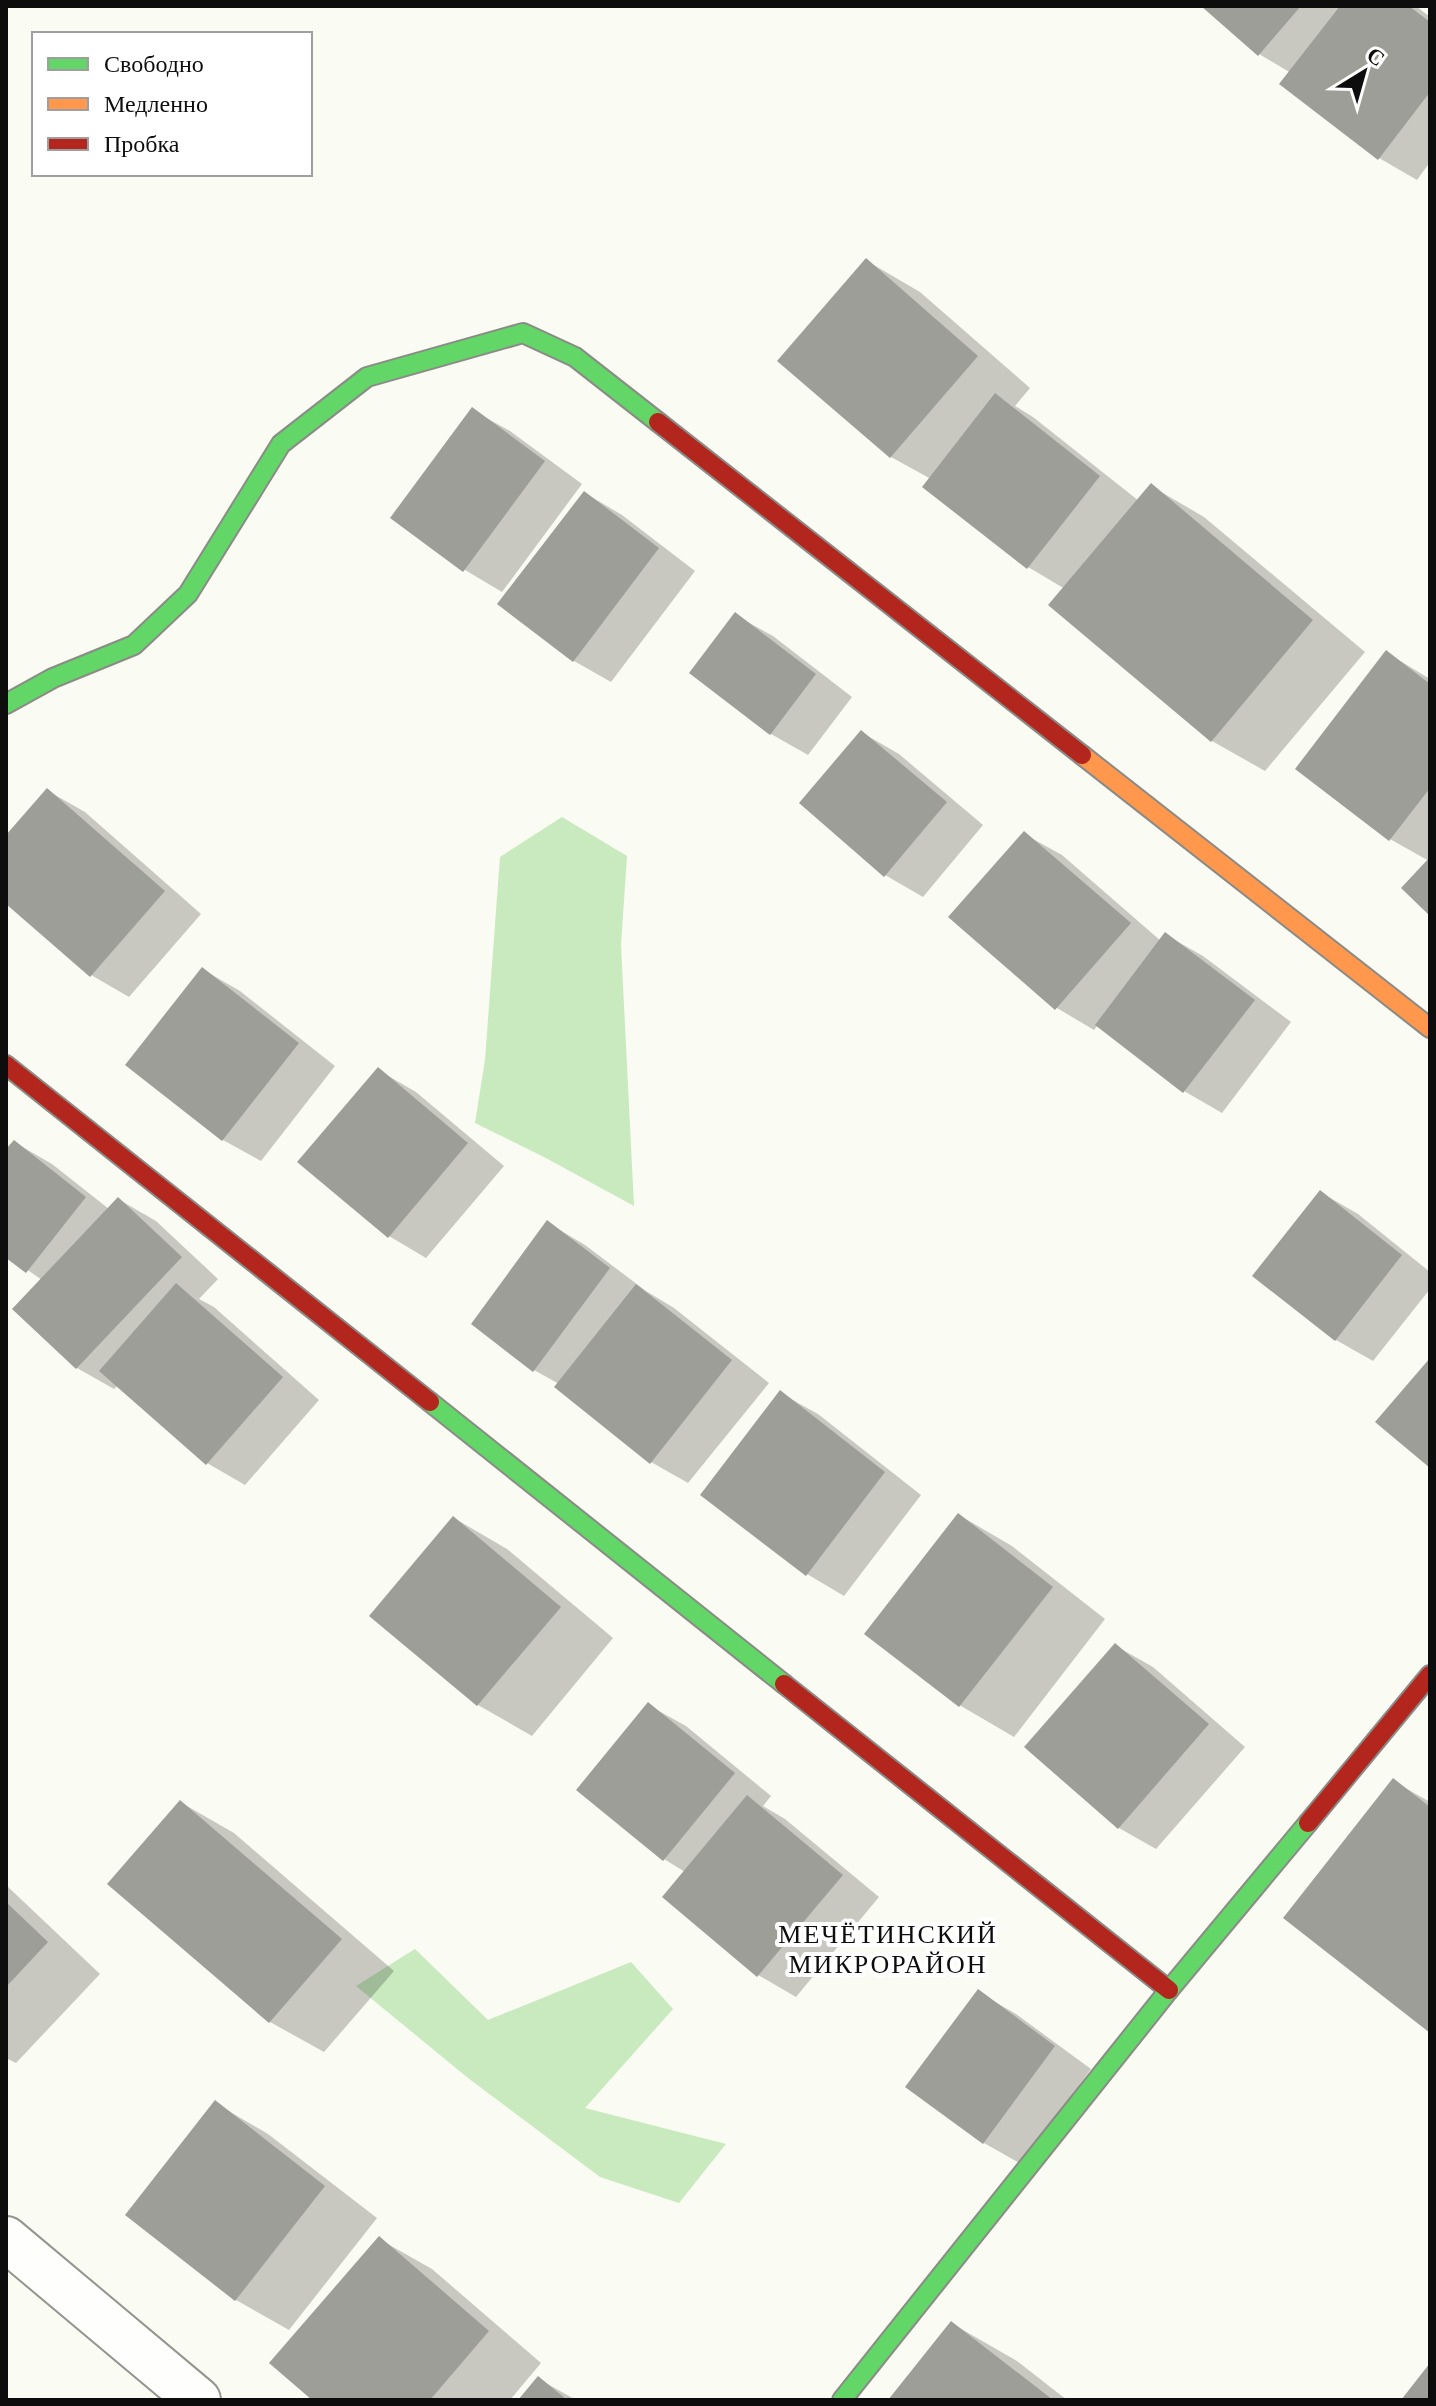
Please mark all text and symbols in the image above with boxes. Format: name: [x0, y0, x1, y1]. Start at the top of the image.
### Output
legend: [32, 32, 312, 176]
north arrow: [1324, 32, 1404, 112]
text: С: [1362, 42, 1390, 71]
text: Свободно: [104, 51, 204, 77]
text: Медленно: [104, 91, 208, 117]
text: Пробка: [104, 131, 180, 157]
district label: МЕЧЁТИНСКИЙ МИКРОРАЙОН: [778, 1920, 998, 1979]

